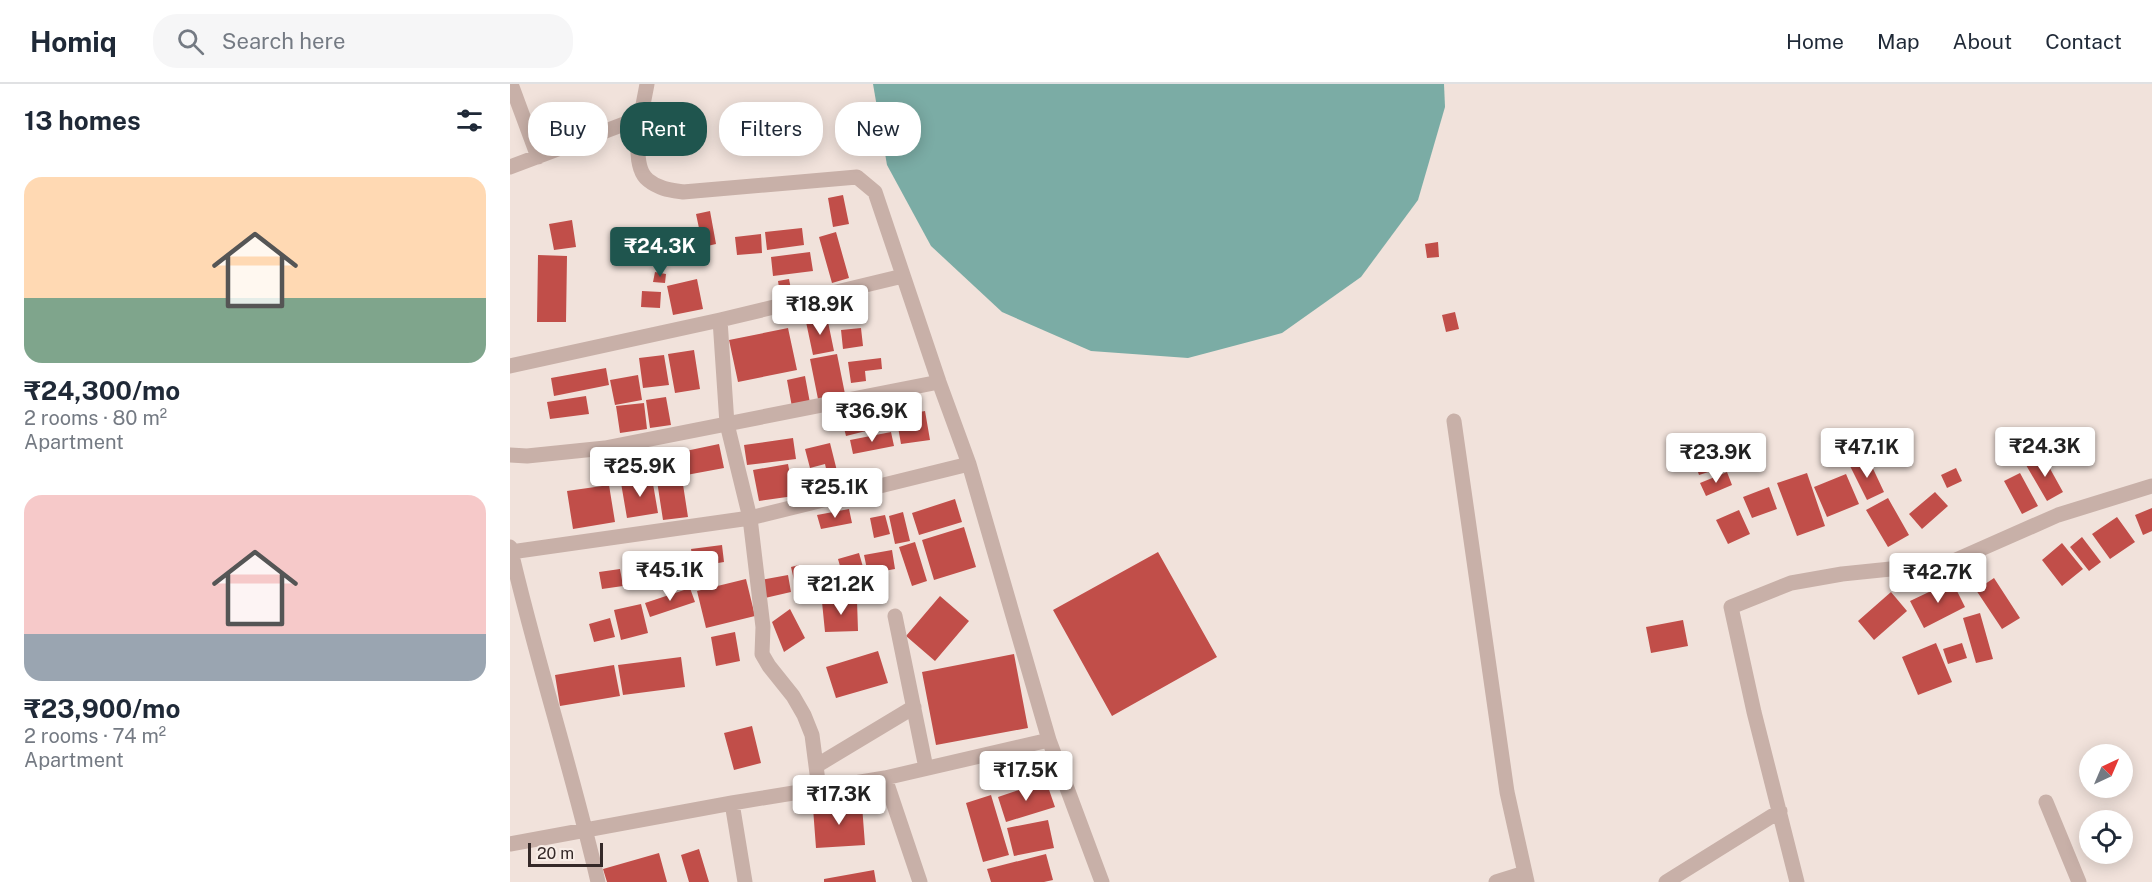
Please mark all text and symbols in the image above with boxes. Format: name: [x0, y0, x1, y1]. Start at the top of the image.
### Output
search box: [153, 14, 573, 68]
text: Homiq: [30, 25, 117, 58]
icon: search: [174, 25, 207, 58]
text: Search here: [222, 28, 345, 54]
text: Home: [1786, 29, 1844, 54]
text: Map: [1877, 29, 1920, 54]
text: About: [1953, 29, 2012, 54]
text: Contact: [2045, 29, 2122, 54]
chip: Buy: [528, 102, 608, 156]
chip: Rent: [620, 102, 707, 156]
chip: Filters: [719, 102, 823, 156]
chip: New: [835, 102, 921, 156]
icon: filters: [453, 104, 486, 137]
text: 13 homes: [24, 105, 141, 136]
icon: home: [201, 216, 309, 324]
pin: ₹24.3K: [611, 227, 709, 278]
text: ₹24.3K: [624, 234, 696, 258]
pin: ₹18.9K: [771, 285, 869, 336]
text: ₹18.9K: [786, 292, 854, 316]
text: ₹24,300/mo: [24, 375, 180, 406]
pin: ₹36.9K: [823, 392, 921, 443]
text: ₹36.9K: [836, 399, 908, 423]
text: 2 rooms · 80 m²: [24, 406, 167, 430]
pin: ₹24.3K: [1996, 427, 2094, 478]
pin: ₹47.1K: [1818, 428, 1916, 479]
text: Apartment: [24, 430, 124, 454]
pin: ₹23.9K: [1667, 433, 1765, 484]
text: ₹24.3K: [2009, 434, 2081, 458]
text: ₹47.1K: [1835, 435, 1899, 459]
text: ₹23.9K: [1680, 440, 1752, 464]
pin: ₹25.9K: [591, 447, 689, 498]
text: ₹25.9K: [604, 454, 676, 478]
pin: ₹25.1K: [786, 468, 884, 519]
text: ₹25.1K: [801, 475, 869, 499]
icon: home: [201, 534, 309, 642]
pin: ₹45.1K: [621, 551, 719, 602]
pin: ₹42.7K: [1889, 553, 1987, 604]
text: ₹45.1K: [636, 558, 704, 582]
text: ₹42.7K: [1903, 560, 1973, 584]
pin: ₹21.2K: [792, 565, 890, 616]
text: ₹21.2K: [808, 572, 874, 596]
text: ₹23,900/mo: [24, 693, 180, 724]
text: 2 rooms · 74 m²: [24, 724, 166, 748]
north arrow: [2079, 744, 2133, 798]
map controls: [2079, 744, 2133, 864]
text: Apartment: [24, 748, 124, 772]
pin: ₹17.5K: [977, 751, 1075, 802]
text: ₹17.5K: [994, 758, 1058, 782]
pin: ₹17.3K: [790, 775, 888, 826]
text: ₹17.3K: [807, 782, 871, 806]
button: locate: [2079, 810, 2133, 864]
scale bar: [528, 840, 603, 868]
text: 20 m: [537, 844, 574, 863]

